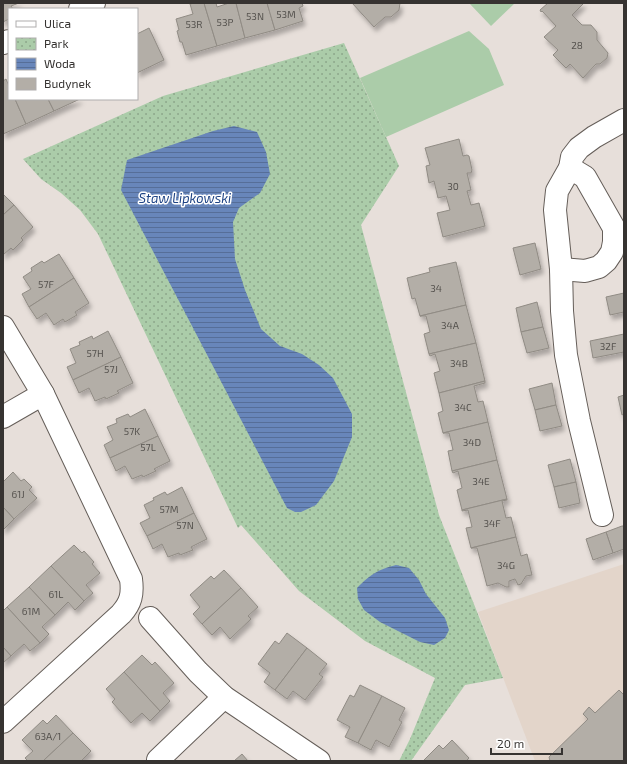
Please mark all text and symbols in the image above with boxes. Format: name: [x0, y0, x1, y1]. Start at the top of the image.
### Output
legend: [8, 8, 138, 100]
house number: 53M: [276, 8, 296, 20]
house number: 53N: [246, 10, 264, 22]
text: Ulica: [44, 16, 71, 30]
house number: 53P: [217, 16, 234, 28]
house number: 53R: [185, 18, 203, 30]
text: Park: [44, 36, 69, 50]
house number: 28: [571, 39, 583, 51]
text: Woda: [44, 56, 75, 70]
text: Budynek: [44, 76, 91, 90]
house number: 30: [447, 180, 459, 192]
water label: Staw Lipkowski: [139, 190, 231, 206]
house number: 57F: [38, 278, 55, 290]
house number: 34: [430, 282, 442, 294]
house number: 34A: [441, 319, 460, 331]
house number: 32F: [600, 340, 617, 352]
house number: 57H: [86, 347, 104, 359]
house number: 34B: [450, 357, 468, 369]
house number: 57J: [104, 363, 118, 375]
house number: 34C: [454, 401, 472, 413]
house number: 57K: [124, 425, 140, 437]
house number: 34D: [463, 436, 482, 448]
house number: 57L: [140, 441, 156, 453]
house number: 34E: [472, 475, 490, 487]
house number: 61J: [11, 488, 25, 500]
house number: 57M: [159, 503, 179, 515]
house number: 34F: [483, 517, 501, 529]
house number: 57N: [176, 519, 194, 531]
house number: 34G: [497, 559, 515, 571]
house number: 61L: [49, 588, 63, 600]
house number: 61M: [22, 605, 40, 617]
house number: 63A/1: [35, 730, 61, 742]
scale bar: [491, 730, 562, 756]
text: 20 m: [497, 736, 524, 750]

